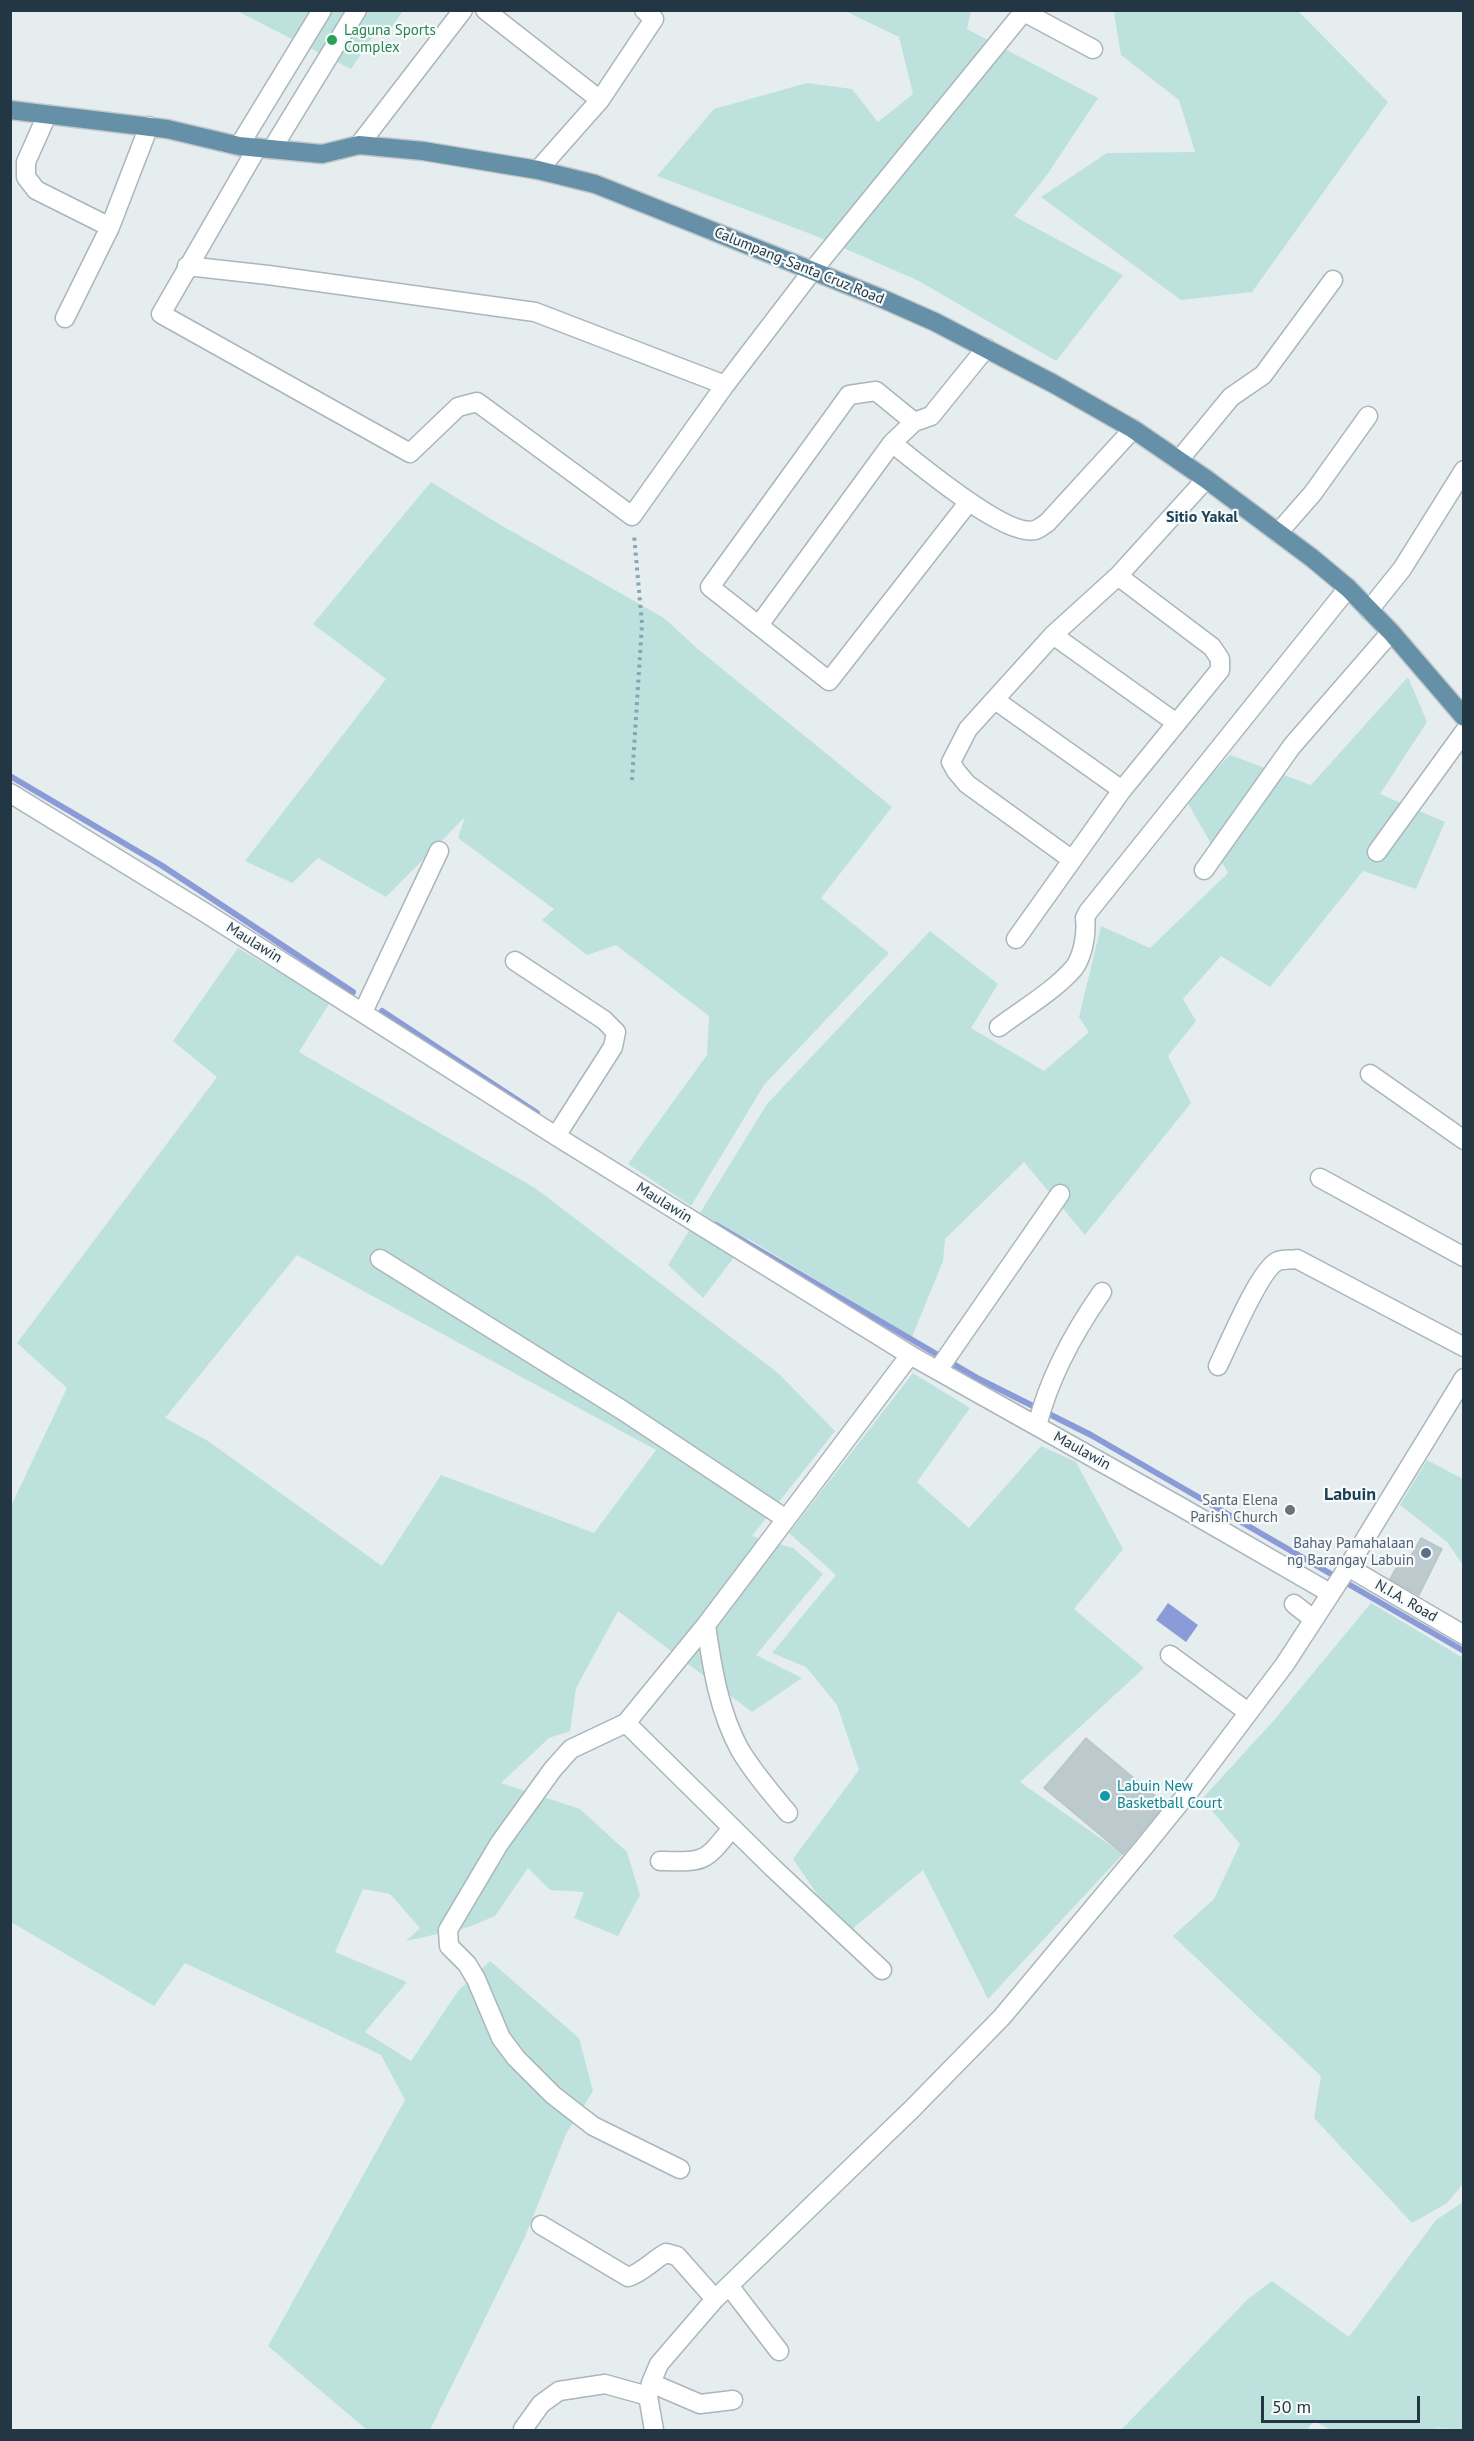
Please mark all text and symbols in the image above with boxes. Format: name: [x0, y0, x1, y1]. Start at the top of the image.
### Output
place label: Laguna Sports Complex: [344, 22, 436, 57]
marker: Laguna Sports Complex: [325, 33, 339, 47]
street label: Calumpang-Santa Cruz Road: [711, 224, 887, 308]
district label: Sitio Yakal: [1166, 507, 1238, 527]
street label: Maulawin: [223, 919, 285, 967]
street label: Maulawin: [633, 1179, 695, 1227]
street label: Maulawin: [1050, 1428, 1114, 1474]
district label: Labuin: [1324, 1484, 1376, 1506]
place label: Santa Elena Parish Church: [1190, 1492, 1278, 1527]
marker: Santa Elena Parish Church: [1283, 1503, 1297, 1517]
place label: Bahay Pamahalaan ng Barangay Labuin: [1287, 1535, 1414, 1570]
marker: Bahay Pamahalaan ng Barangay Labuin: [1419, 1546, 1433, 1560]
street label: N.I.A. Road: [1372, 1576, 1440, 1626]
place label: Labuin New Basketball Court: [1117, 1778, 1222, 1813]
marker: Labuin New Basketball Court: [1098, 1789, 1112, 1803]
scale bar: [1264, 2384, 1423, 2422]
text: 50 m: [1272, 2395, 1311, 2418]

